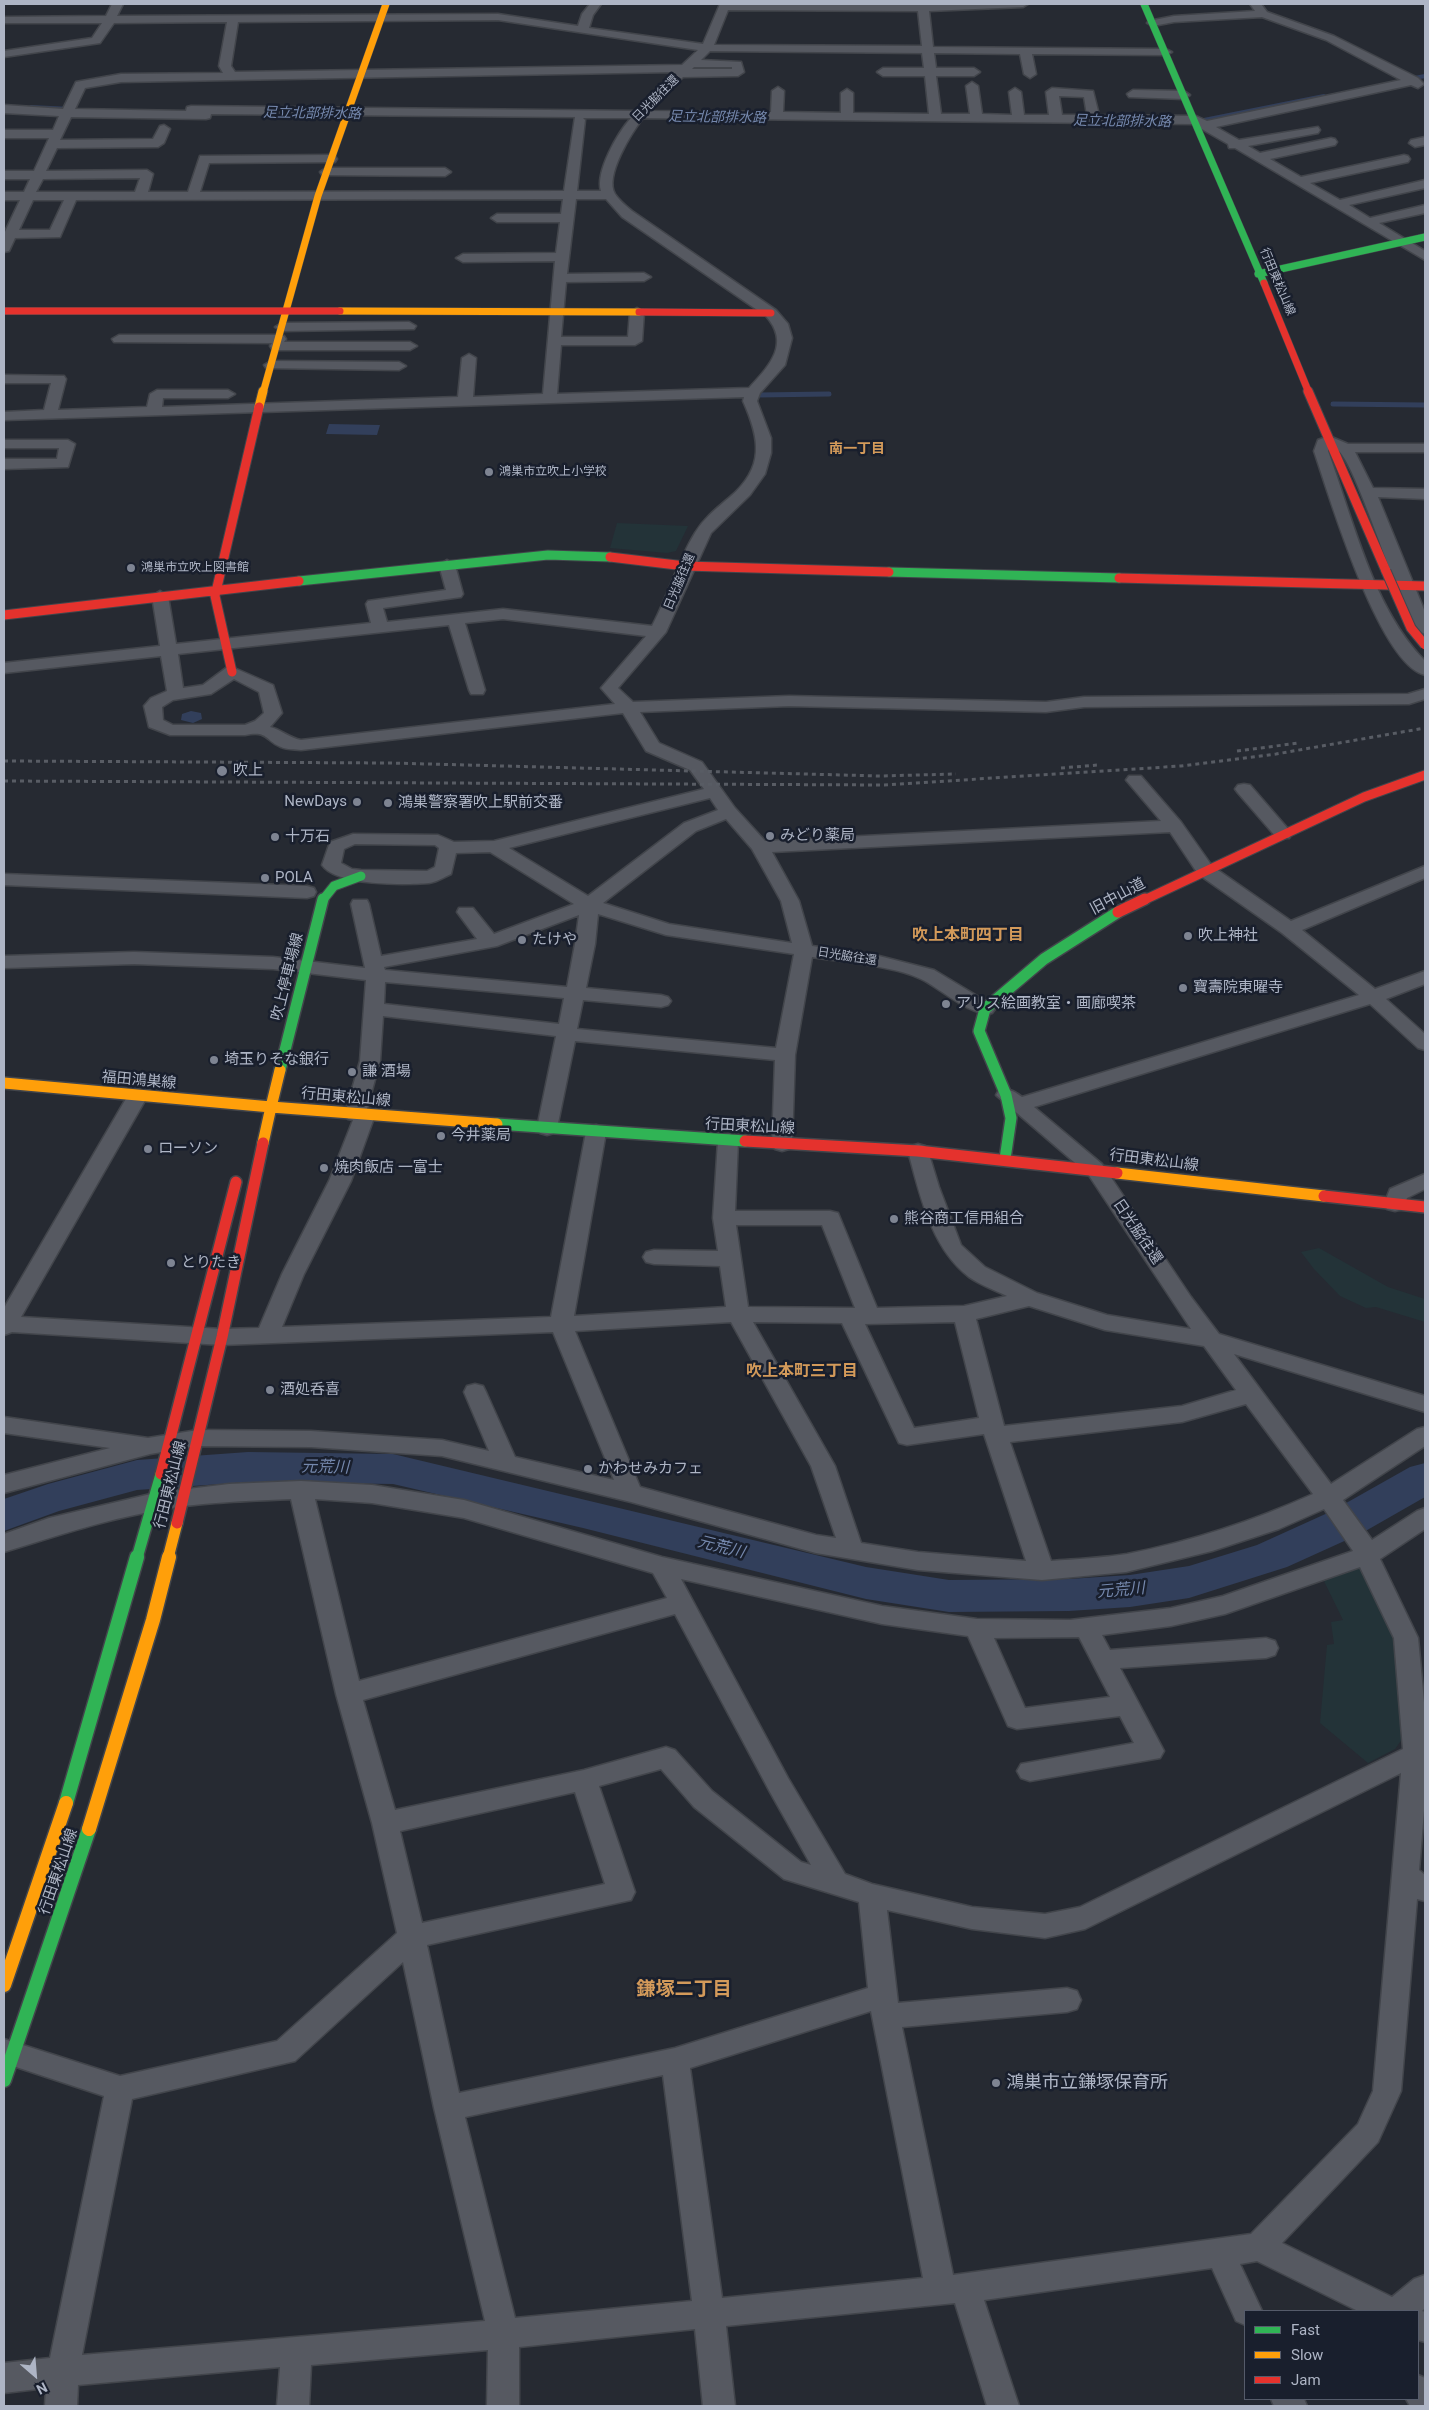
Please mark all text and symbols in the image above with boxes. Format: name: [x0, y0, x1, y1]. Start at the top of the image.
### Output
street label: 日光脇往還: [630, 73, 682, 125]
water label: 足立北部排水路: [263, 105, 361, 123]
water label: 足立北部排水路: [668, 109, 766, 127]
water label: 足立北部排水路: [1073, 113, 1171, 131]
street label: 行田東松山線: [1256, 246, 1298, 318]
district label: 南一丁目: [829, 441, 885, 457]
place label: 鴻巣市立吹上小学校: [499, 465, 607, 479]
marker: 鴻巣市立吹上小学校: [483, 466, 495, 478]
street label: 日光脇往還: [662, 552, 698, 612]
place label: 鴻巣市立吹上図書館: [141, 561, 249, 575]
marker: 鴻巣市立吹上図書館: [125, 562, 137, 574]
place label: 吹上: [233, 762, 263, 780]
marker: 吹上: [215, 764, 229, 778]
place label: NewDays: [284, 793, 347, 811]
place label: 鴻巣警察署吹上駅前交番: [398, 794, 563, 812]
marker: NewDays: [351, 796, 363, 808]
marker: 鴻巣警察署吹上駅前交番: [382, 797, 394, 809]
place label: みどり薬局: [780, 827, 855, 845]
place label: 十万石: [285, 828, 330, 846]
marker: みどり薬局: [764, 830, 776, 842]
marker: 十万石: [269, 831, 281, 843]
place label: POLA: [275, 869, 313, 887]
marker: POLA: [259, 872, 271, 884]
street label: 旧中山道: [1087, 875, 1149, 919]
district label: 吹上本町四丁目: [912, 926, 1024, 946]
place label: 吹上神社: [1198, 927, 1258, 945]
marker: 吹上神社: [1182, 930, 1194, 942]
street label: 吹上停車場線: [268, 931, 308, 1023]
place label: たけや: [532, 931, 577, 949]
marker: たけや: [516, 934, 528, 946]
street label: 日光脇往還: [816, 945, 878, 969]
place label: 寶壽院東曜寺: [1193, 979, 1283, 997]
marker: 寶壽院東曜寺: [1177, 982, 1189, 994]
place label: アリス絵画教室・画廊喫茶: [956, 995, 1136, 1013]
marker: アリス絵画教室・画廊喫茶: [940, 998, 952, 1010]
place label: 埼玉りそな銀行: [224, 1051, 329, 1069]
marker: 埼玉りそな銀行: [208, 1054, 220, 1066]
place label: 謙 酒場: [362, 1063, 411, 1081]
marker: 謙 酒場: [346, 1066, 358, 1078]
street label: 福田鴻巣線: [101, 1069, 177, 1093]
street label: 行田東松山線: [300, 1085, 392, 1111]
street label: 行田東松山線: [705, 1116, 795, 1138]
place label: 今井薬局: [451, 1127, 511, 1145]
marker: 今井薬局: [435, 1130, 447, 1142]
place label: ローソン: [158, 1140, 218, 1158]
marker: ローソン: [142, 1143, 154, 1155]
street label: 行田東松山線: [1108, 1147, 1200, 1175]
place label: 焼肉飯店 一富士: [334, 1159, 443, 1177]
marker: 焼肉飯店 一富士: [318, 1162, 330, 1174]
street label: 日光脇往還: [1109, 1196, 1165, 1268]
place label: 熊谷商工信用組合: [904, 1210, 1024, 1228]
marker: 熊谷商工信用組合: [888, 1213, 900, 1225]
place label: とりたき: [181, 1254, 241, 1272]
marker: とりたき: [165, 1257, 177, 1269]
district label: 吹上本町三丁目: [746, 1362, 858, 1382]
place label: 酒処呑喜: [280, 1381, 340, 1399]
marker: 酒処呑喜: [264, 1384, 276, 1396]
street label: 行田東松山線: [151, 1439, 191, 1531]
water label: 元荒川: [301, 1458, 349, 1478]
place label: かわせみカフェ: [598, 1460, 703, 1478]
marker: かわせみカフェ: [582, 1463, 594, 1475]
water label: 元荒川: [695, 1533, 747, 1563]
water label: 元荒川: [1096, 1579, 1146, 1603]
street label: 行田東松山線: [36, 1827, 82, 1917]
district label: 鎌塚二丁目: [637, 1979, 731, 2001]
place label: 鴻巣市立鎌塚保育所: [1006, 2072, 1168, 2094]
marker: 鴻巣市立鎌塚保育所: [990, 2077, 1002, 2089]
legend: [1244, 2310, 1419, 2400]
text: Fast: [1291, 2321, 1320, 2339]
text: Slow: [1291, 2346, 1323, 2364]
north arrow: [10, 2350, 60, 2400]
text: Jam: [1291, 2371, 1321, 2389]
text: N: [34, 2379, 50, 2398]

